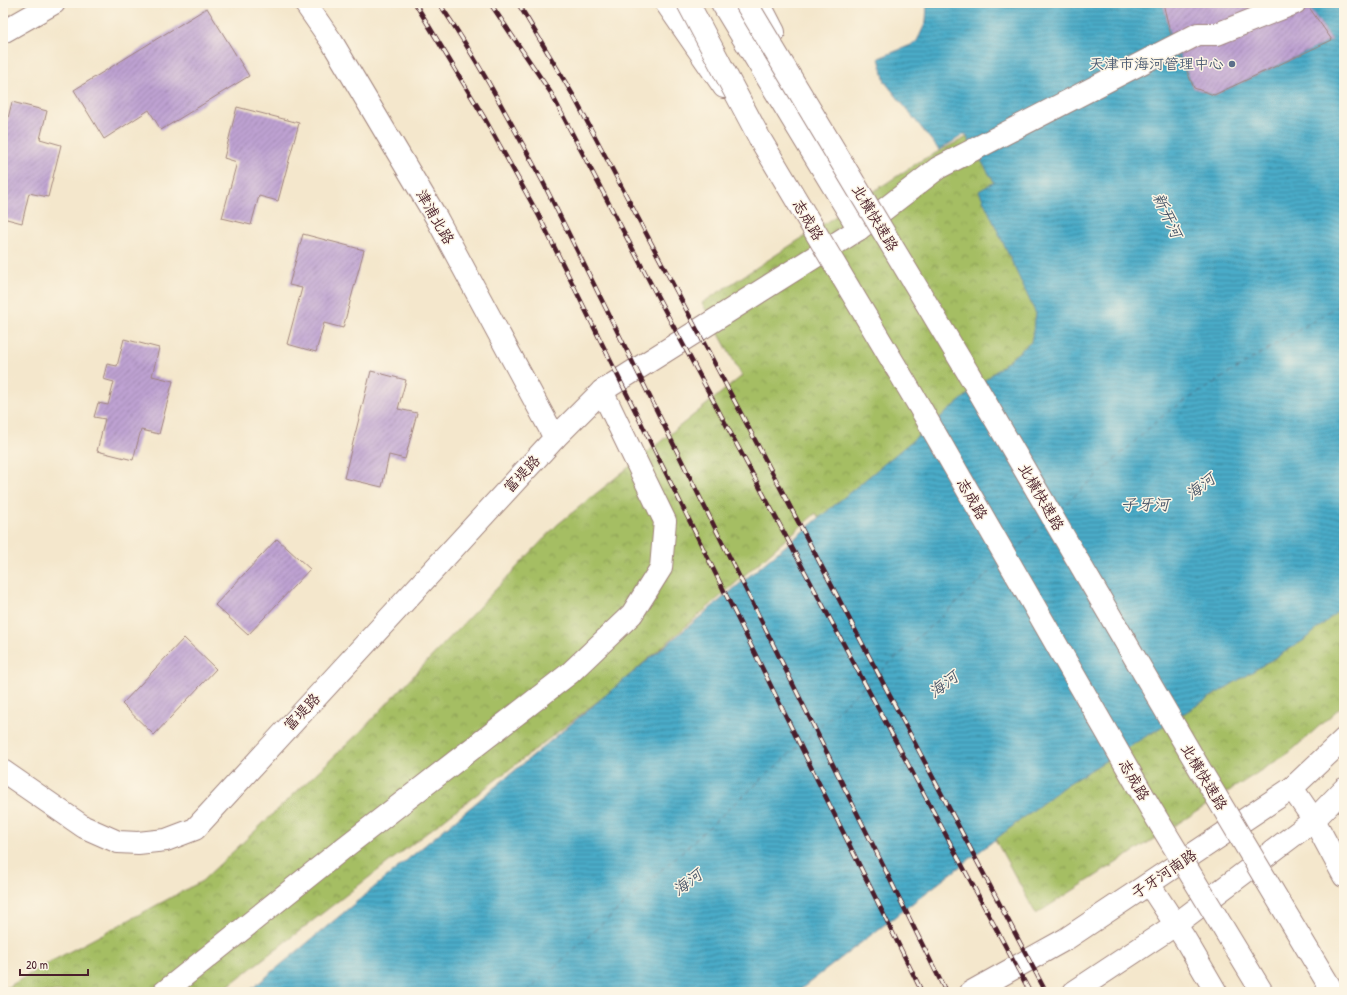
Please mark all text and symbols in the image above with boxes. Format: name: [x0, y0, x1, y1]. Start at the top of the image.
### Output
place label: 天津市海河管理中心: [1089, 53, 1224, 74]
marker: 天津市海河管理中心: [1227, 59, 1237, 69]
street label: 北横快速路: [847, 180, 904, 255]
street label: 津浦北路: [411, 186, 460, 248]
water label: 新开河: [1148, 189, 1189, 244]
street label: 志成路: [788, 195, 829, 244]
street label: 富堤路: [499, 450, 545, 497]
street label: 北横快速路: [1014, 459, 1069, 534]
water label: 海河: [1181, 466, 1222, 505]
street label: 志成路: [952, 474, 993, 523]
water label: 子牙河: [1121, 493, 1172, 515]
water label: 海河: [924, 664, 965, 703]
street label: 富堤路: [279, 688, 325, 735]
street label: 北横快速路: [1176, 739, 1233, 814]
street label: 志成路: [1114, 755, 1155, 804]
street label: 子牙河南路: [1127, 844, 1201, 903]
water label: 海河: [668, 862, 709, 901]
scale bar: [20, 951, 88, 977]
text: 20 m: [26, 956, 48, 973]

